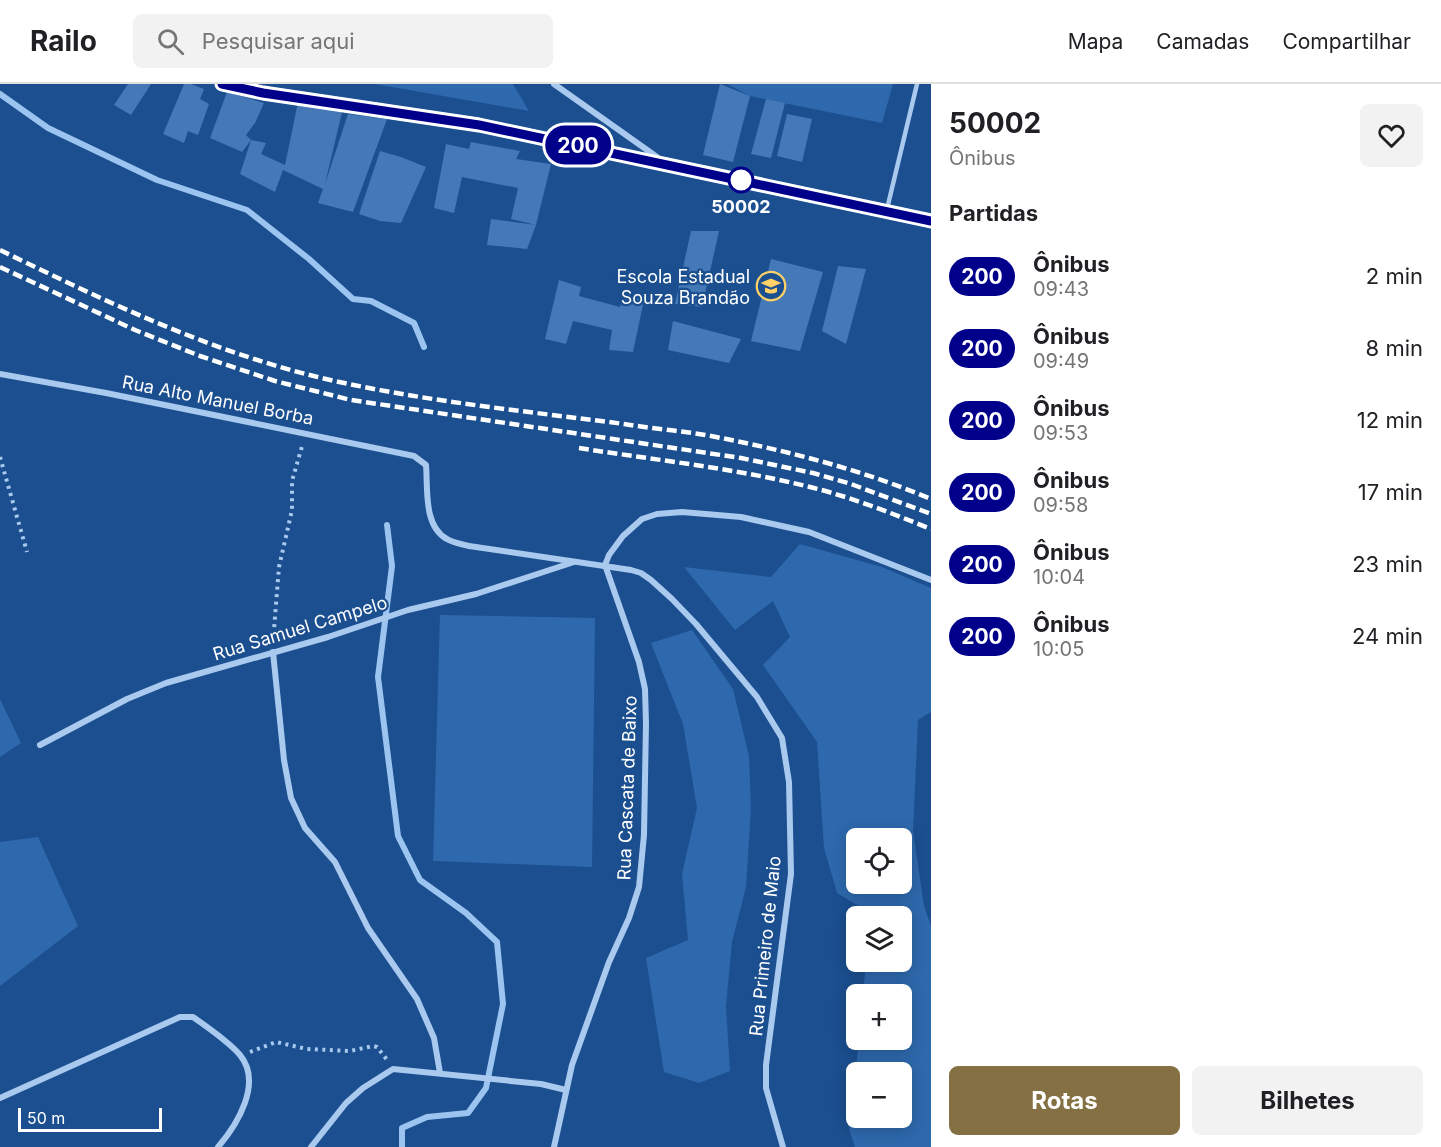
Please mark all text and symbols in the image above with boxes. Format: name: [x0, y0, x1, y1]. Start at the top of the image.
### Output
search box: [133, 14, 553, 68]
text: Railo: [30, 24, 97, 58]
icon: search: [154, 25, 187, 58]
text: Pesquisar aqui: [202, 28, 355, 54]
text: Mapa: [1068, 29, 1123, 54]
text: Camadas: [1156, 29, 1249, 54]
text: Compartilhar: [1282, 29, 1411, 54]
button: heart: [1360, 104, 1423, 167]
text: 50002: [949, 106, 1041, 140]
line badge: 200: [544, 126, 612, 164]
text: 200: [557, 133, 599, 158]
text: Ônibus: [949, 146, 1016, 170]
marker: 50002: [728, 167, 754, 193]
place label: 50002: [711, 196, 771, 217]
text: Partidas: [949, 200, 1038, 226]
text: Ônibus: [1033, 251, 1110, 277]
text: 2 min: [1366, 263, 1423, 289]
text: 200: [961, 264, 1003, 289]
place label: Escola Estadual Souza Brandão: [617, 266, 750, 308]
school or university icon: Escola Estadual Souza Brandão: [755, 270, 787, 302]
text: 09:43: [1033, 277, 1089, 301]
text: Ônibus: [1033, 323, 1110, 349]
text: 8 min: [1366, 335, 1423, 361]
text: 200: [961, 336, 1003, 361]
text: 09:49: [1033, 349, 1089, 373]
street label: Rua Alto Manuel Borba: [121, 371, 315, 429]
text: Ônibus: [1033, 395, 1110, 421]
text: 12 min: [1357, 407, 1423, 433]
text: 200: [961, 408, 1003, 433]
text: 09:53: [1033, 421, 1088, 445]
text: Ônibus: [1033, 467, 1110, 493]
text: 17 min: [1358, 479, 1423, 505]
text: 200: [961, 480, 1003, 505]
text: 09:58: [1033, 493, 1088, 517]
text: Ônibus: [1033, 539, 1110, 565]
text: 23 min: [1352, 551, 1423, 577]
text: 200: [961, 552, 1003, 577]
text: 10:04: [1033, 565, 1085, 589]
street label: Rua Samuel Campelo: [210, 591, 390, 665]
text: Ônibus: [1033, 611, 1110, 637]
text: 24 min: [1352, 623, 1423, 649]
text: 200: [961, 624, 1003, 649]
text: 10:05: [1033, 637, 1084, 661]
street label: Rua Cascata de Baixo: [613, 695, 641, 881]
map controls: [846, 828, 912, 1128]
button: locate: [846, 828, 912, 894]
street label: Rua Primeiro de Maio: [745, 855, 785, 1037]
button: layers: [846, 906, 912, 972]
button: +: [846, 984, 912, 1050]
button: −: [846, 1062, 912, 1128]
button: Rotas: [949, 1066, 1180, 1135]
button: Bilhetes: [1192, 1066, 1423, 1135]
scale bar: [18, 1105, 162, 1132]
text: 50 m: [27, 1108, 65, 1128]

